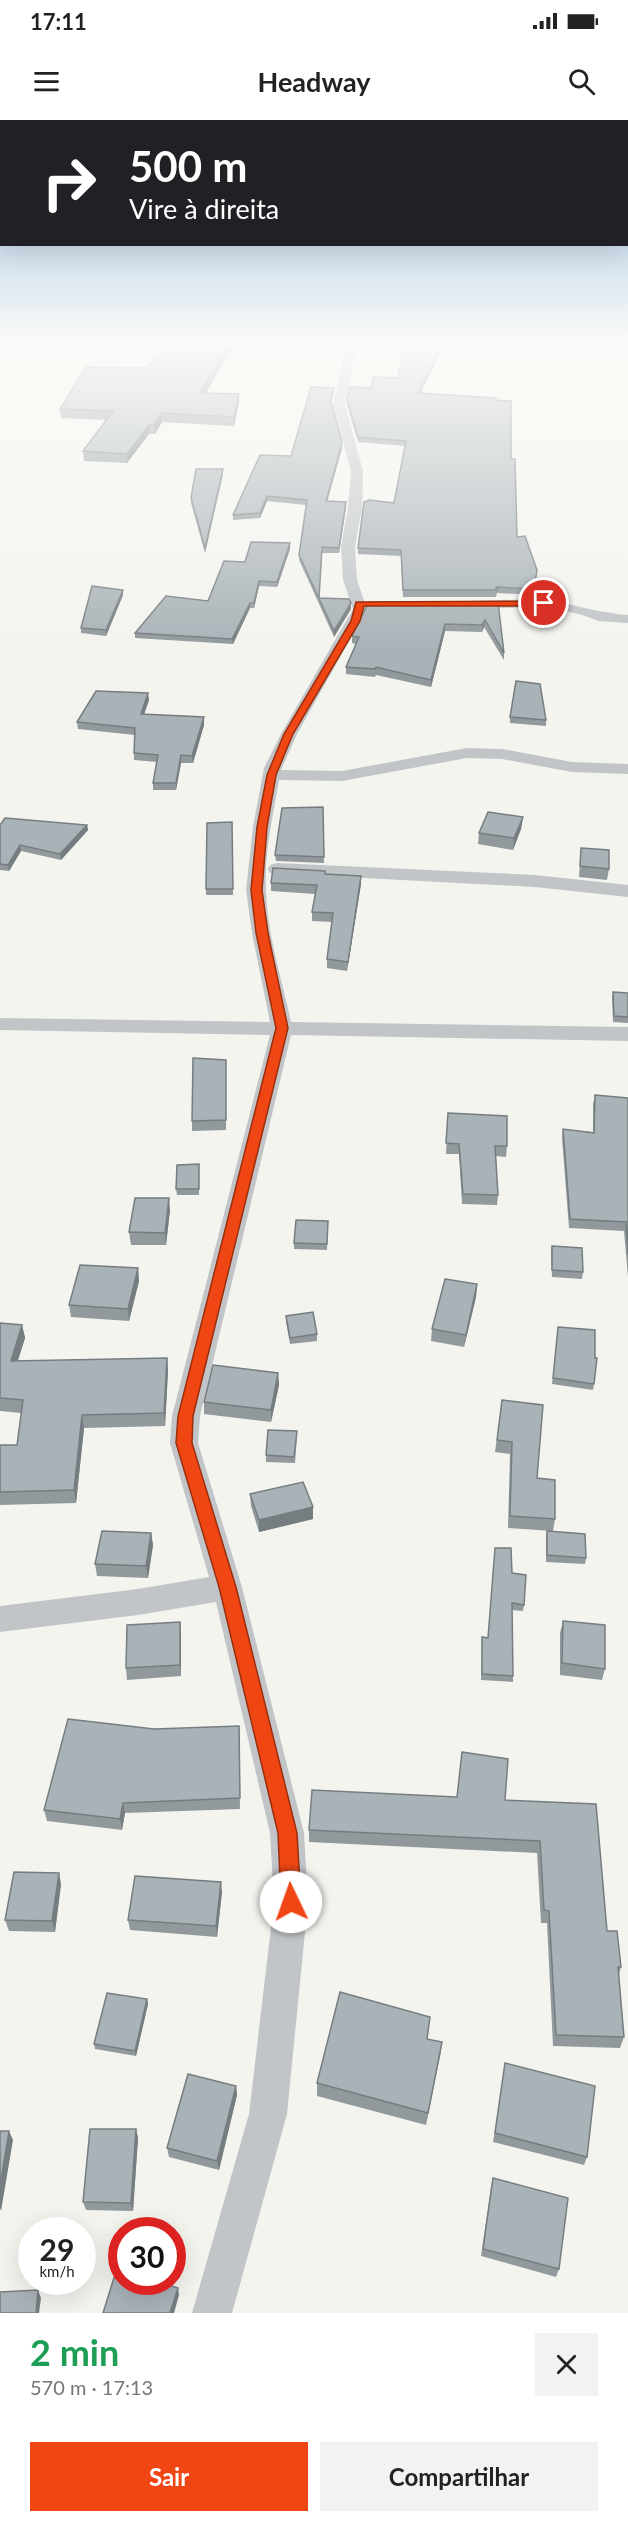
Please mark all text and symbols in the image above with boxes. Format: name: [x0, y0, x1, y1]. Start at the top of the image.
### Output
text: 17:11: [30, 8, 87, 35]
icon: menu: [30, 65, 63, 98]
text: Headway: [258, 65, 370, 98]
icon: search: [565, 65, 598, 98]
text: 500 m: [129, 141, 247, 191]
icon: right: [30, 144, 108, 222]
text: Vire à direita: [129, 192, 279, 225]
pin: [518, 577, 569, 628]
icon: arrive: [527, 586, 560, 619]
position arrow: [259, 1870, 323, 1934]
speed limit sign: 30: [108, 2217, 186, 2295]
text: 29: [40, 2231, 74, 2267]
text: km/h: [39, 2262, 75, 2280]
text: 2 min: [30, 2330, 119, 2374]
button: close: [535, 2333, 598, 2396]
text: 570 m · 17:13: [30, 2375, 153, 2399]
button: Sair: [30, 2442, 308, 2511]
button: Compartilhar: [320, 2442, 598, 2511]

